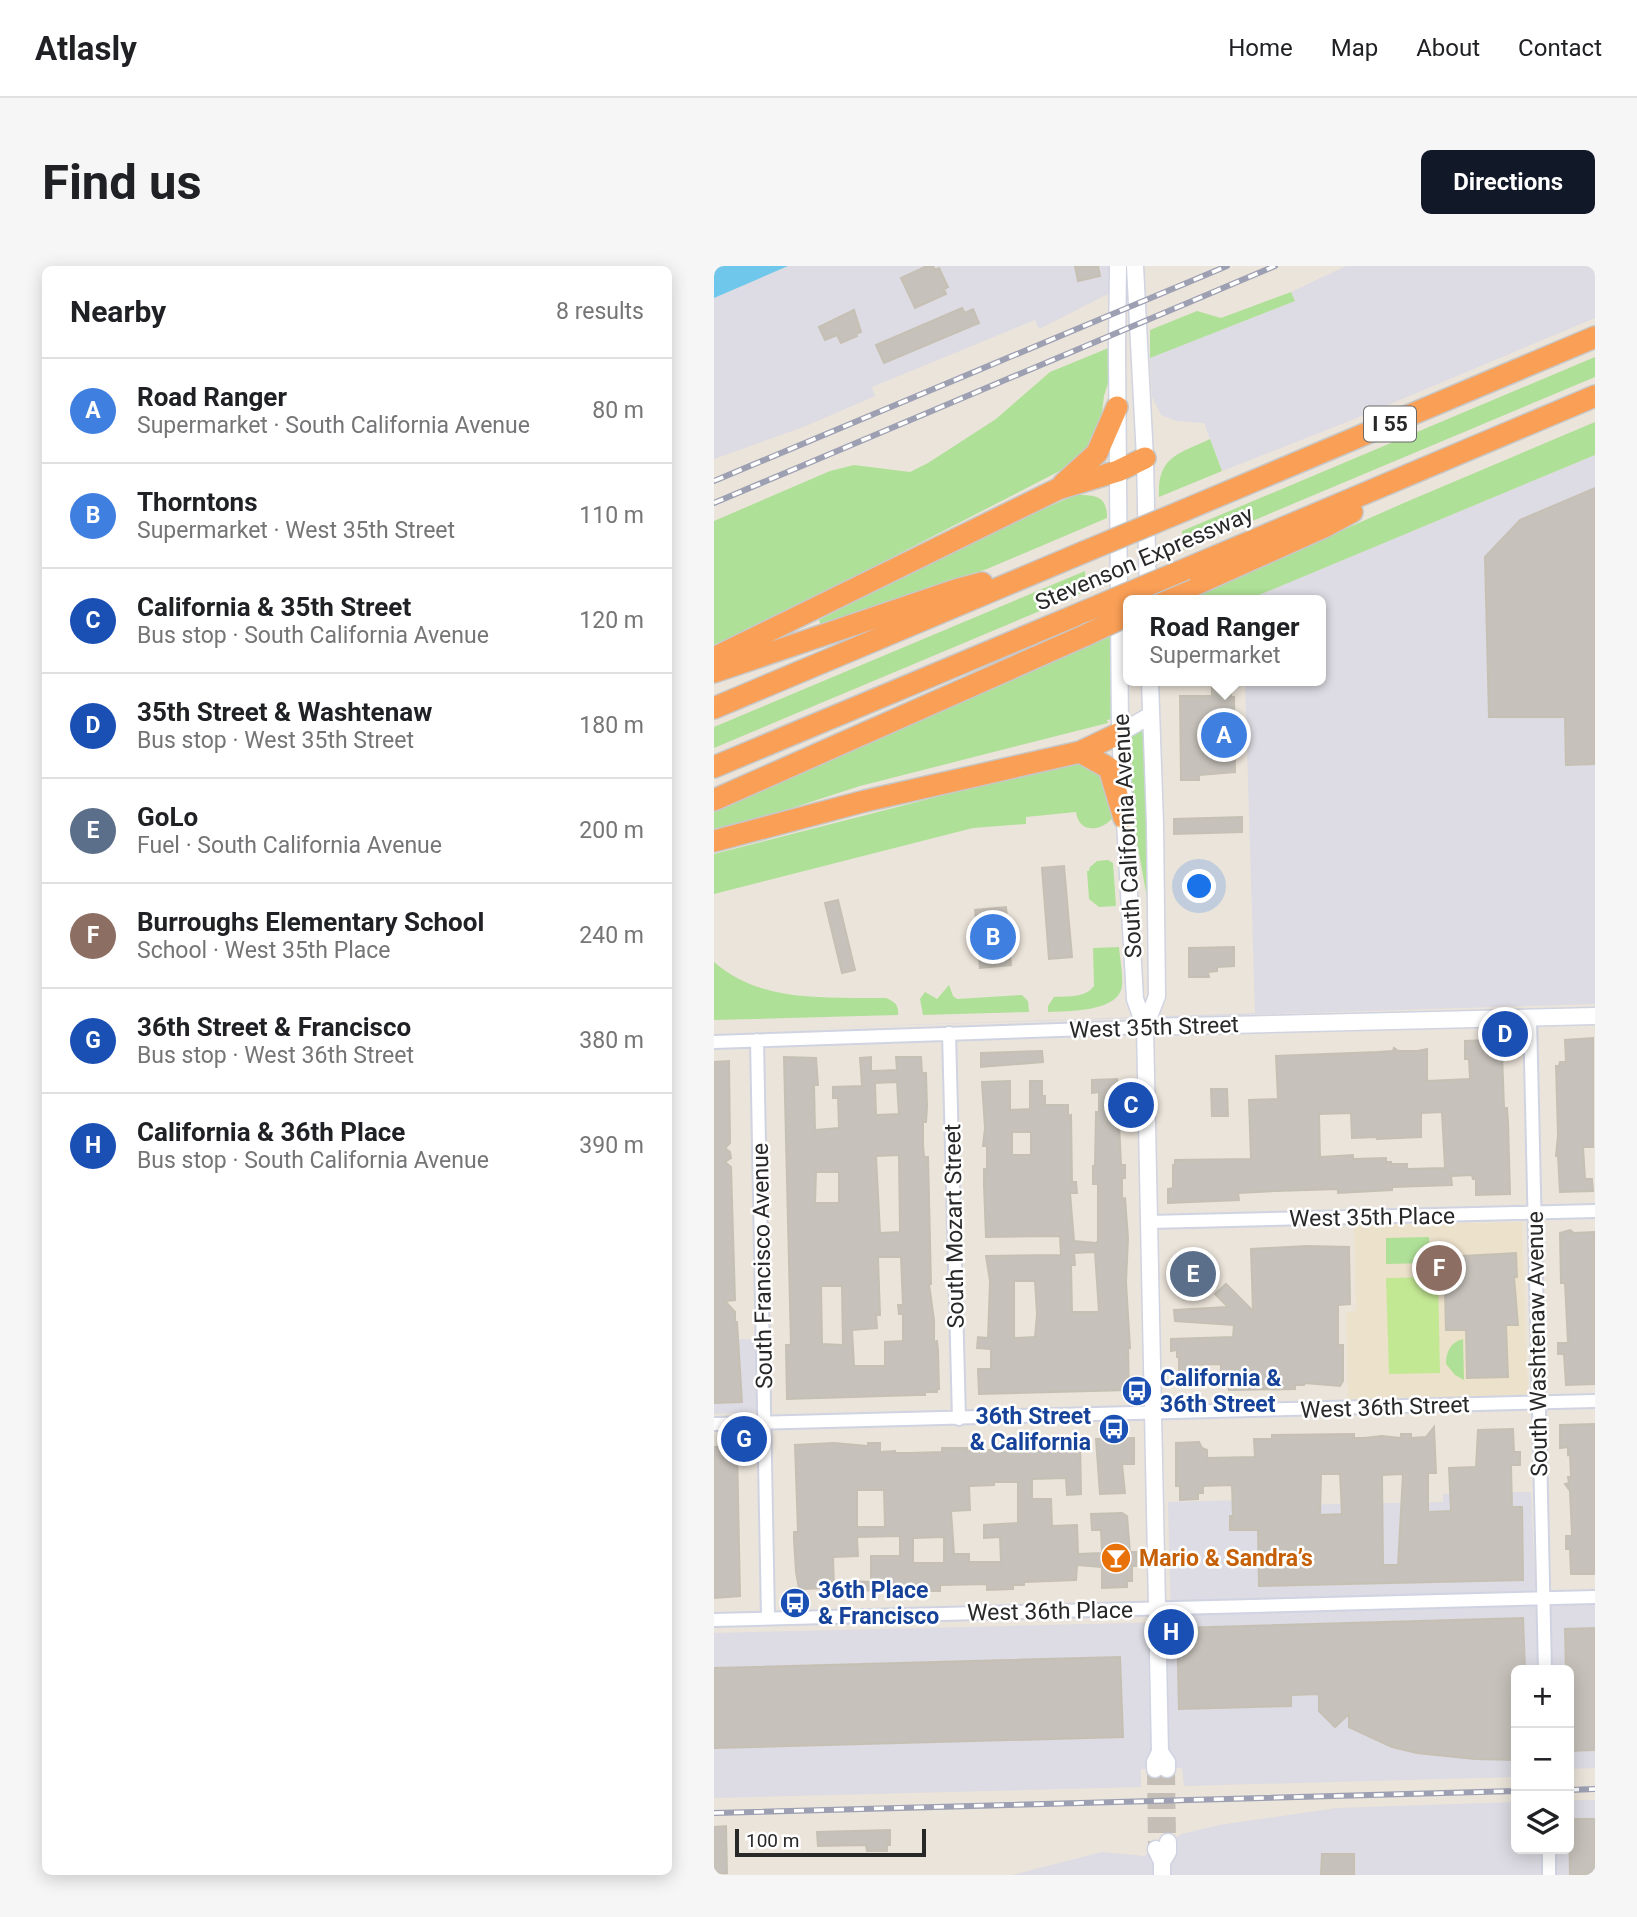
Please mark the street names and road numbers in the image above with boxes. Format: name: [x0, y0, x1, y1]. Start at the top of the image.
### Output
road number: I 55: [1364, 406, 1416, 442]
street label: Stevenson Expressway: [1031, 500, 1257, 617]
street label: South California Avenue: [1108, 713, 1147, 959]
street label: West 35th Street: [1069, 1011, 1239, 1044]
street label: South Mozart Street: [939, 1123, 970, 1328]
street label: South Francisco Avenue: [747, 1143, 778, 1389]
street label: West 35th Place: [1289, 1203, 1455, 1232]
street label: South Washtenaw Avenue: [1522, 1211, 1553, 1477]
street label: West 36th Street: [1300, 1391, 1470, 1424]
street label: West 36th Place: [967, 1597, 1133, 1626]

